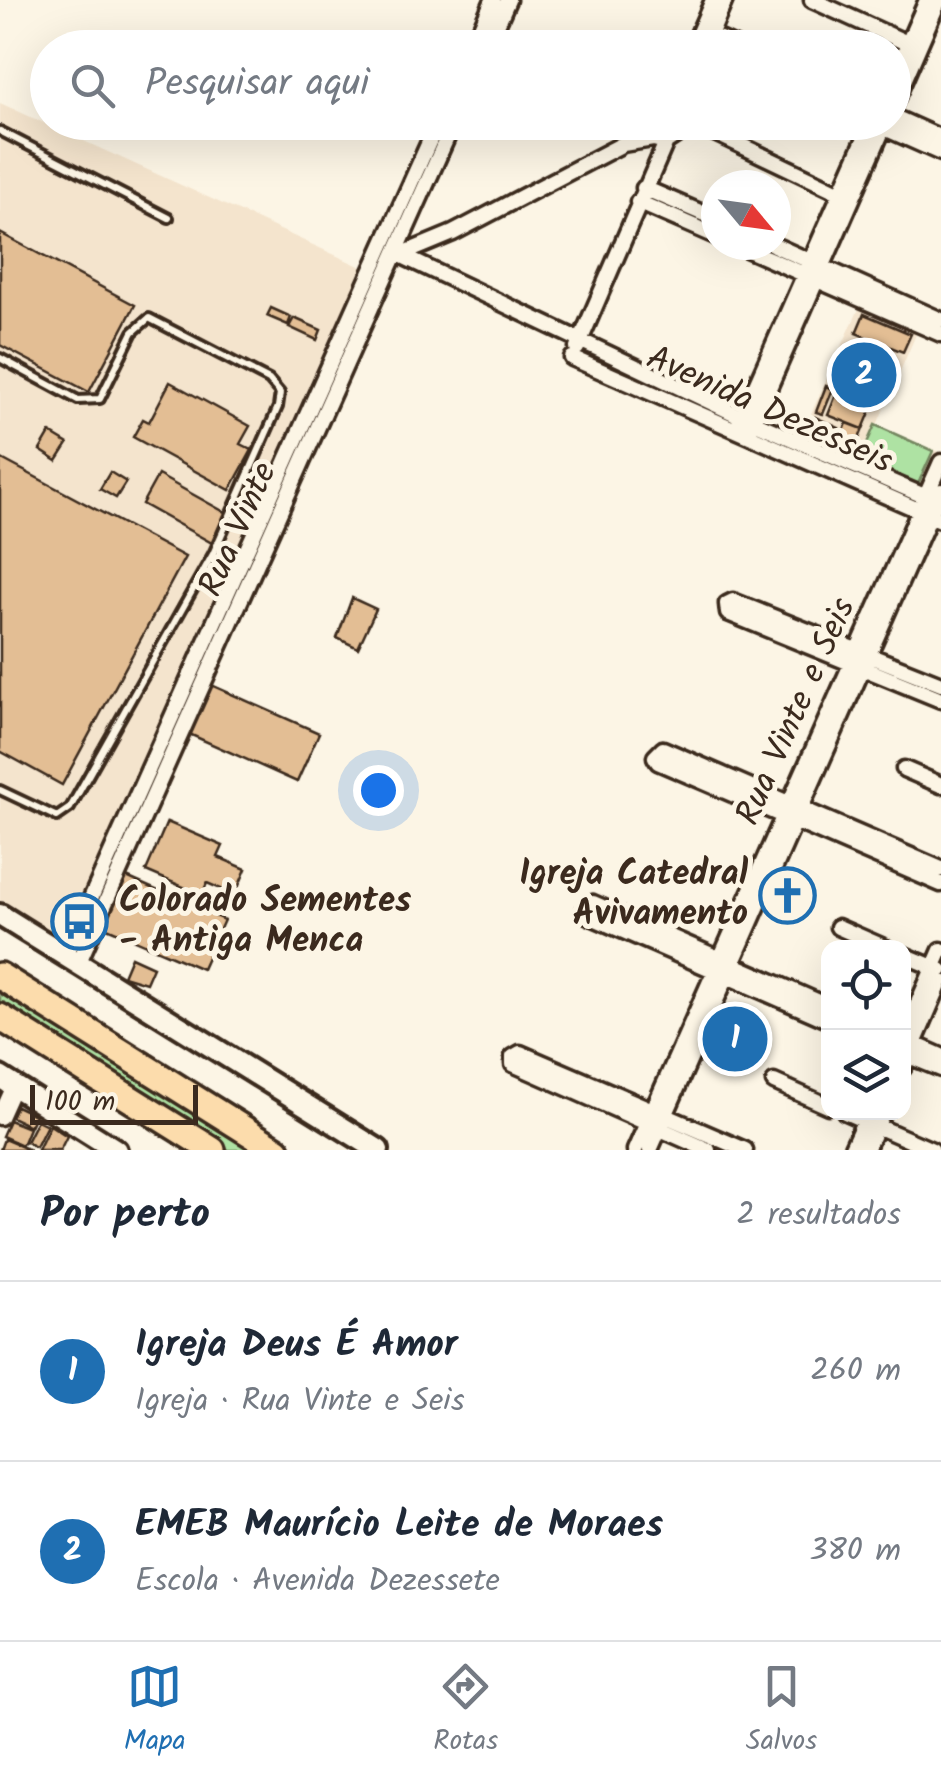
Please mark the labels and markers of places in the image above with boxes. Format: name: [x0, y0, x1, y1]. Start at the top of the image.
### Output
pin: 2: [832, 338, 896, 412]
place label: Igreja Catedral Avivamento: [519, 847, 749, 943]
church icon: Igreja Catedral Avivamento: [757, 865, 817, 925]
place label: Colorado Sementes - Antiga Menca: [119, 874, 411, 970]
bus stop icon: Colorado Sementes - Antiga Menca: [50, 892, 110, 952]
pin: 1: [702, 1002, 768, 1076]

